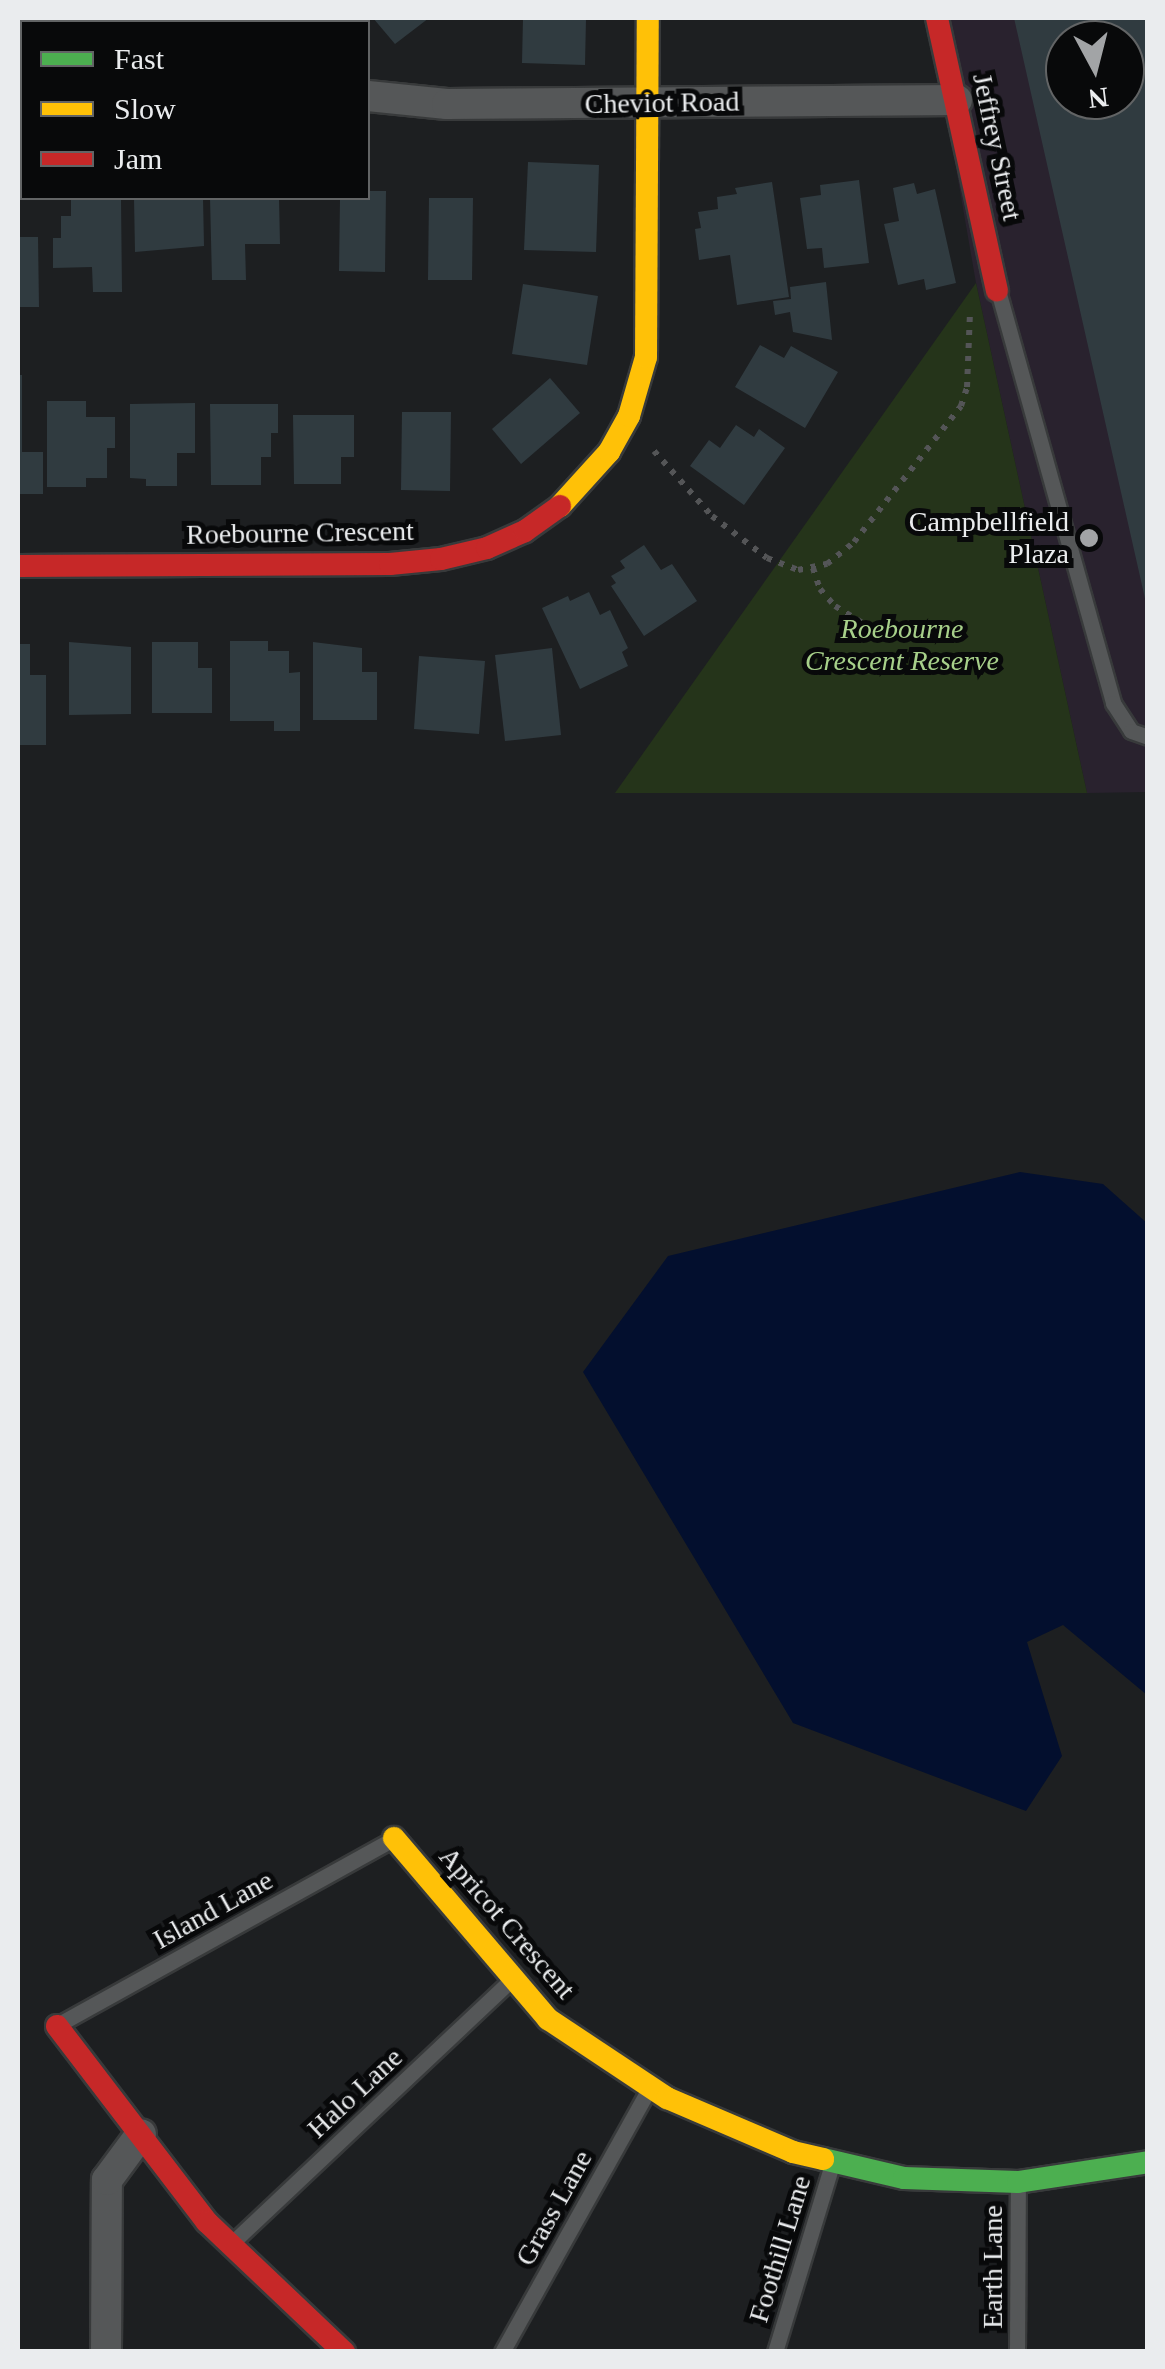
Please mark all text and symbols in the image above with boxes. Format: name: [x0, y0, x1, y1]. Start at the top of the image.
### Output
legend: [20, 20, 370, 200]
north arrow: [1045, 20, 1145, 120]
text: Fast: [114, 42, 164, 75]
street label: Jeffrey Street: [965, 70, 1029, 224]
text: N: [1087, 82, 1110, 115]
street label: Cheviot Road: [584, 85, 740, 121]
text: Slow: [114, 92, 176, 125]
text: Jam: [114, 142, 162, 175]
place label: Campbellfield Plaza: [909, 505, 1069, 571]
street label: Roebourne Crescent: [186, 514, 414, 552]
marker: Campbellfield Plaza: [1078, 527, 1100, 549]
park label: Roebourne Crescent Reserve: [805, 612, 999, 678]
street label: Apricot Crescent: [432, 1840, 582, 2006]
street label: Island Lane: [147, 1863, 279, 1957]
street label: Halo Lane: [301, 2041, 409, 2145]
street label: Grass Lane: [509, 2144, 599, 2272]
street label: Foothill Lane: [742, 2172, 818, 2326]
street label: Earth Lane: [976, 2205, 1010, 2329]

